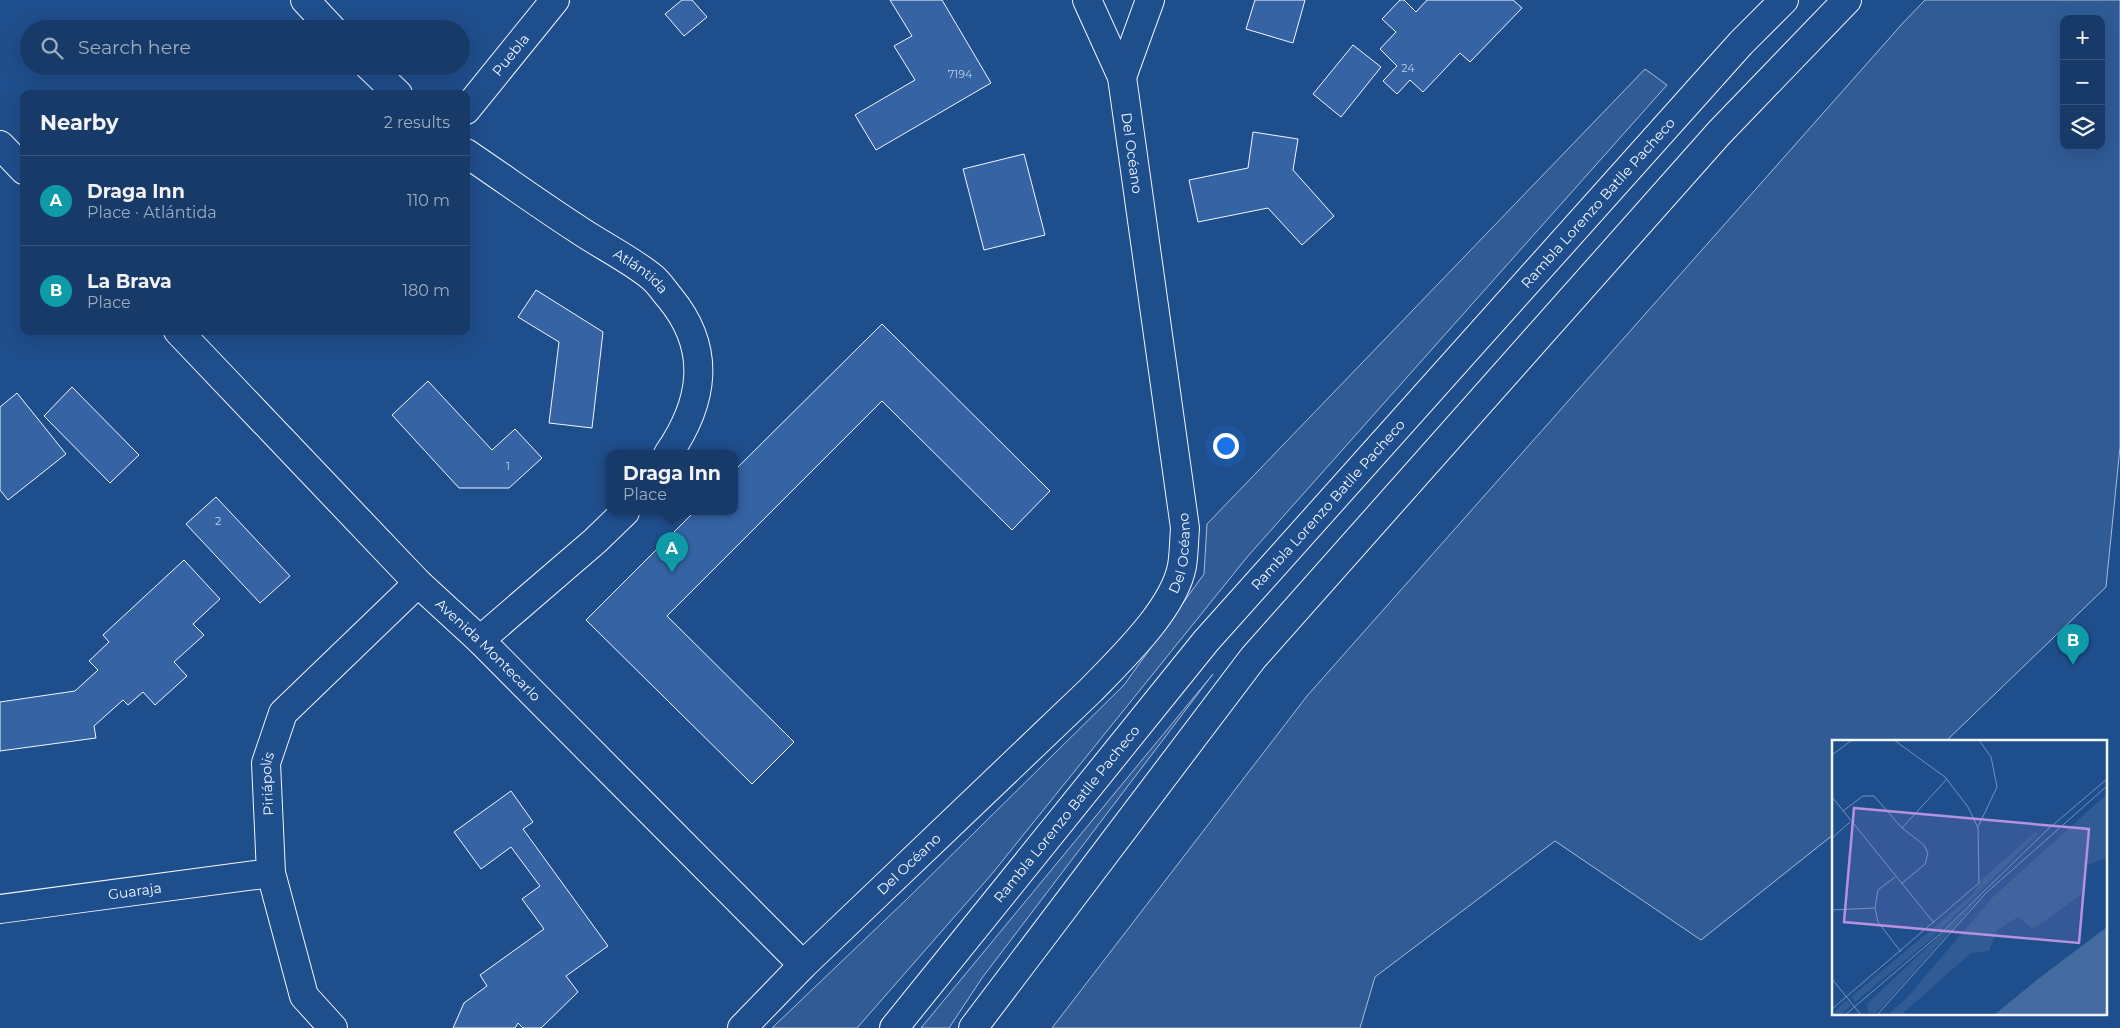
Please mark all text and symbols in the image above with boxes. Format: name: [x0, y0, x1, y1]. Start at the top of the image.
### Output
map controls: [2060, 15, 2105, 150]
button: +: [2060, 15, 2105, 60]
search box: [20, 20, 470, 75]
street label: Puebla: [488, 30, 533, 80]
icon: search: [38, 34, 66, 62]
text: Search here: [78, 36, 191, 59]
button: −: [2060, 60, 2105, 105]
house number: 24: [1401, 61, 1415, 75]
house number: 7194: [948, 67, 973, 81]
button: layers: [2060, 105, 2105, 150]
text: Nearby: [40, 110, 119, 135]
street label: Del Océano: [1117, 111, 1147, 195]
text: 2 results: [384, 113, 450, 132]
street label: Rambla Lorenzo Batlle Pacheco: [1517, 114, 1679, 292]
text: Draga Inn: [87, 180, 185, 203]
text: A: [50, 191, 62, 210]
text: 110 m: [407, 191, 450, 210]
text: Place · Atlántida: [87, 203, 217, 222]
street label: Atlántida: [610, 244, 672, 297]
text: La Brava: [87, 270, 172, 293]
text: B: [50, 281, 62, 300]
text: 180 m: [402, 281, 450, 300]
text: Place: [87, 293, 131, 312]
street label: Rambla Lorenzo Batlle Pacheco: [1247, 416, 1409, 594]
your location: [1213, 433, 1239, 459]
popup: [606, 450, 738, 515]
house number: 1: [506, 459, 510, 473]
text: Draga Inn: [623, 462, 721, 485]
text: Place: [623, 485, 667, 504]
street label: Del Océano: [1164, 512, 1194, 596]
house number: 2: [215, 514, 221, 528]
pin: A: [656, 532, 688, 573]
street label: Avenida Montecarlo: [432, 595, 545, 705]
pin: B: [2057, 624, 2089, 665]
street label: Rambla Lorenzo Batlle Pacheco: [990, 721, 1144, 906]
inset map: [1832, 740, 2108, 1016]
street label: Piriápolis: [257, 749, 278, 816]
street label: Del Océano: [873, 829, 945, 899]
street label: Guaraja: [107, 879, 163, 904]

